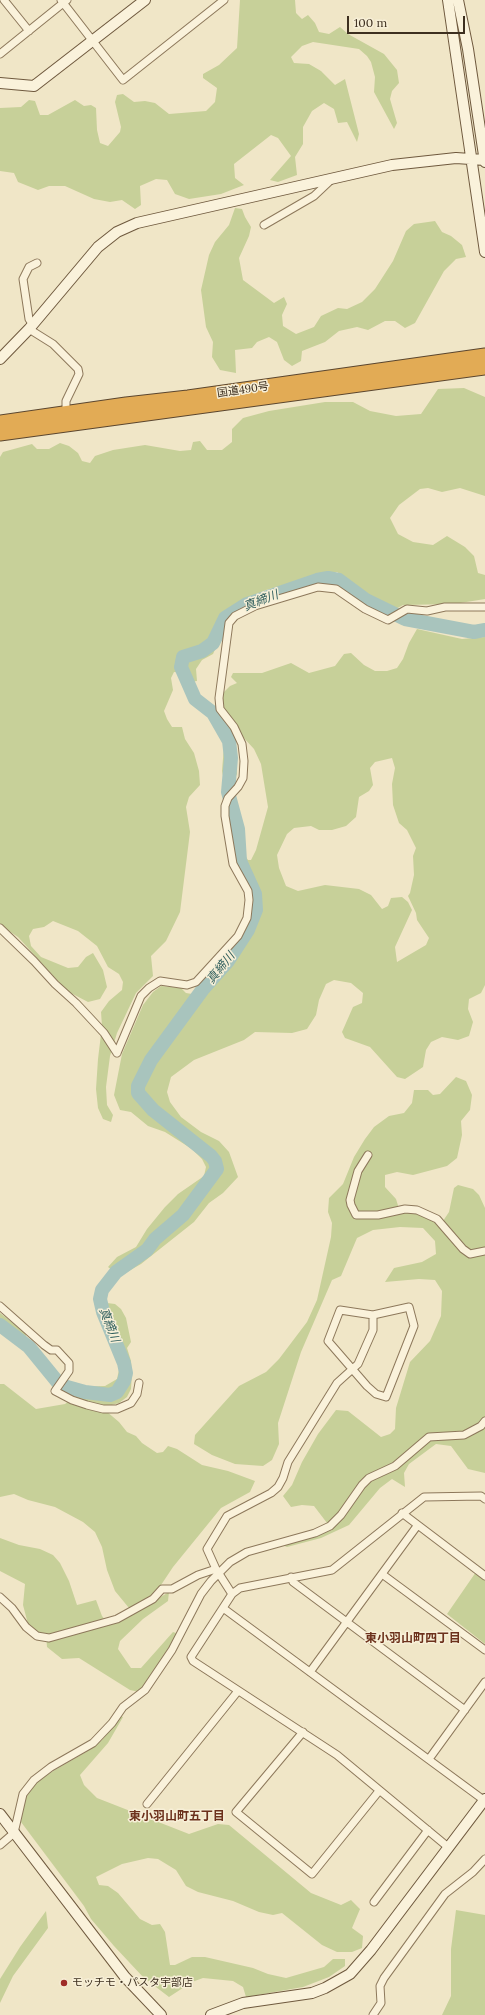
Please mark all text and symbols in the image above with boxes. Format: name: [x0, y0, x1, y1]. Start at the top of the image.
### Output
scale bar: [349, 8, 467, 34]
text: 100 m: [354, 15, 387, 30]
street label: 国道490号: [216, 380, 270, 400]
water label: 真締川: [242, 588, 280, 614]
water label: 真締川: [204, 949, 238, 987]
water label: 真締川: [96, 1306, 122, 1344]
district label: 東小羽山町四丁目: [365, 1632, 461, 1646]
district label: 東小羽山町五丁目: [129, 1810, 225, 1824]
place label: モッチモ・パスタ宇部店: [72, 1976, 193, 1990]
marker: モッチモ・パスタ宇部店: [59, 1978, 69, 1988]

